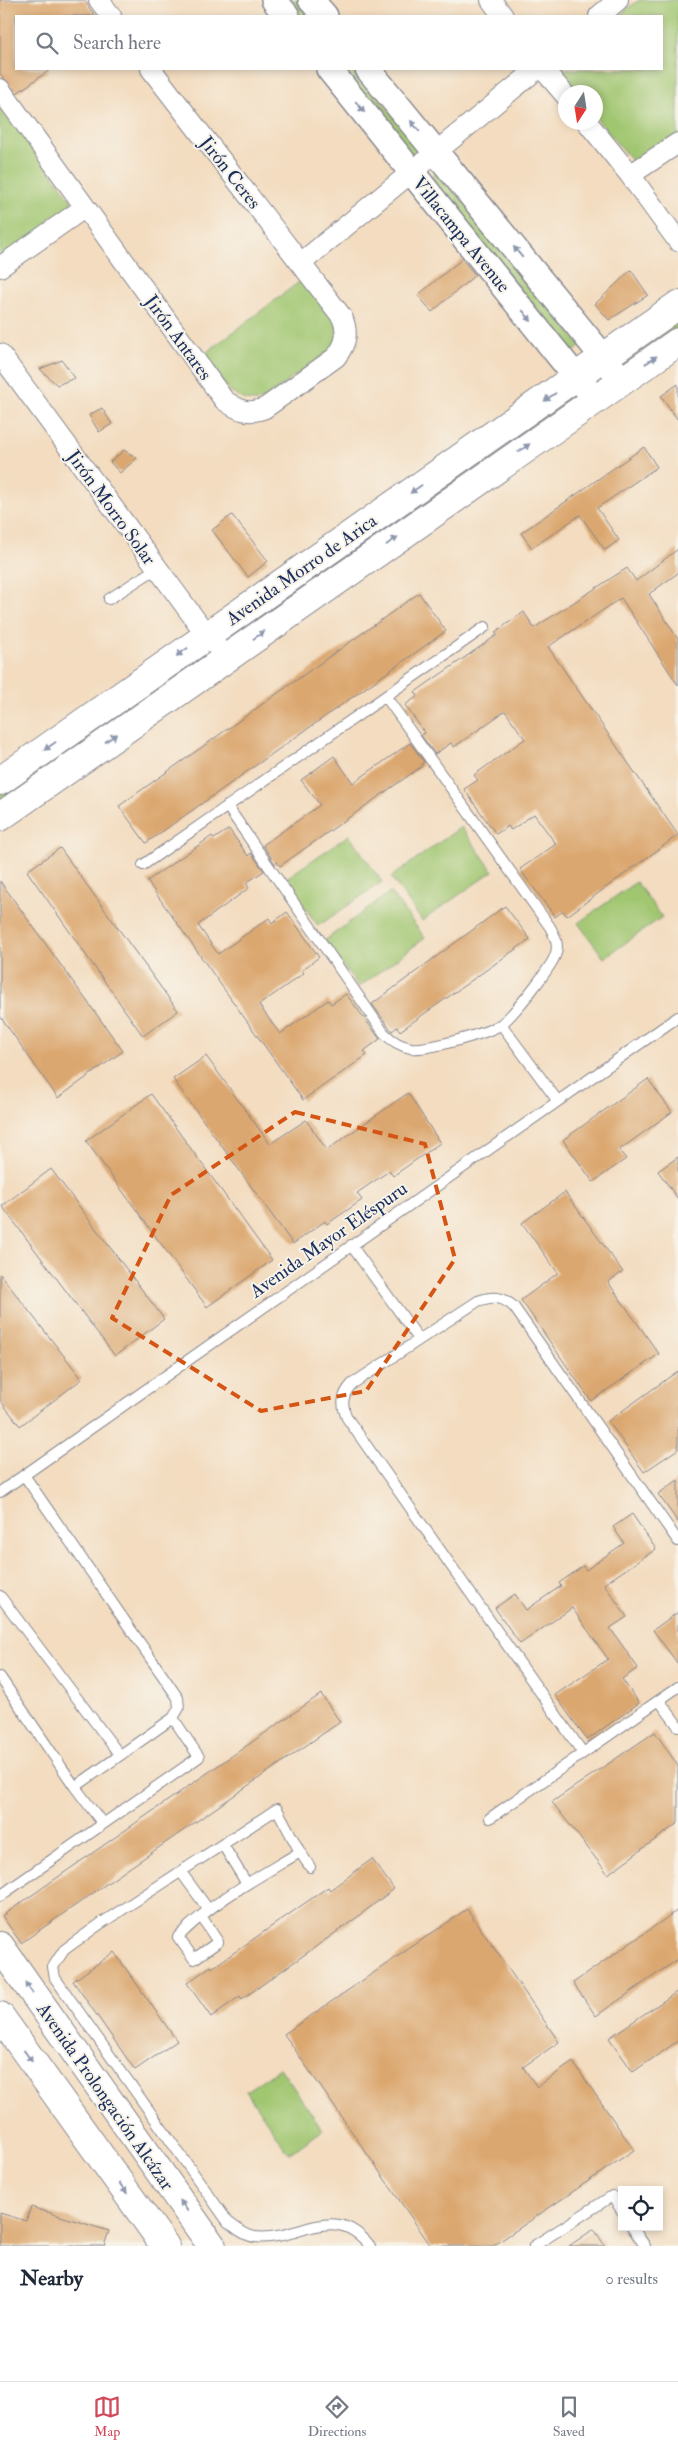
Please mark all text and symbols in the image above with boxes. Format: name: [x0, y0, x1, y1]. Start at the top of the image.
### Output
search box: [15, 15, 663, 70]
icon: search: [33, 29, 61, 57]
text: Search here: [73, 31, 161, 55]
north arrow: [558, 85, 603, 130]
one-way arrow: [354, 100, 365, 113]
one-way arrow: [409, 121, 421, 133]
street label: Jirón Ceres: [194, 131, 266, 214]
street label: Villacampa Avenue: [406, 172, 515, 298]
one-way arrow: [512, 246, 523, 259]
street label: Jirón Antares: [139, 289, 217, 385]
one-way arrow: [522, 309, 533, 322]
one-way arrow: [644, 355, 657, 365]
one-way arrow: [543, 392, 556, 402]
one-way arrow: [518, 443, 531, 453]
street label: Jirón Morro Solar: [61, 445, 161, 570]
one-way arrow: [409, 484, 423, 494]
street label: Avenida Morro de Arica: [221, 509, 382, 631]
one-way arrow: [385, 536, 398, 546]
one-way arrow: [252, 630, 266, 640]
one-way arrow: [175, 647, 189, 657]
one-way arrow: [105, 733, 118, 743]
one-way arrow: [43, 741, 56, 751]
street label: Avenida Mayor Eléspuru: [244, 1176, 413, 1305]
one-way arrow: [24, 1981, 34, 1995]
street label: Avenida Prolongación Alcázar: [31, 1997, 179, 2195]
one-way arrow: [23, 2049, 34, 2062]
one-way arrow: [118, 2181, 128, 2195]
map controls: [618, 2186, 663, 2231]
button: locate: [618, 2186, 663, 2231]
one-way arrow: [179, 2199, 189, 2213]
text: Nearby: [20, 2265, 83, 2292]
text: 0 results: [605, 2269, 658, 2289]
tab: Map: [93, 2393, 121, 2440]
tab: Directions: [308, 2393, 366, 2440]
tab: Saved: [553, 2393, 585, 2440]

